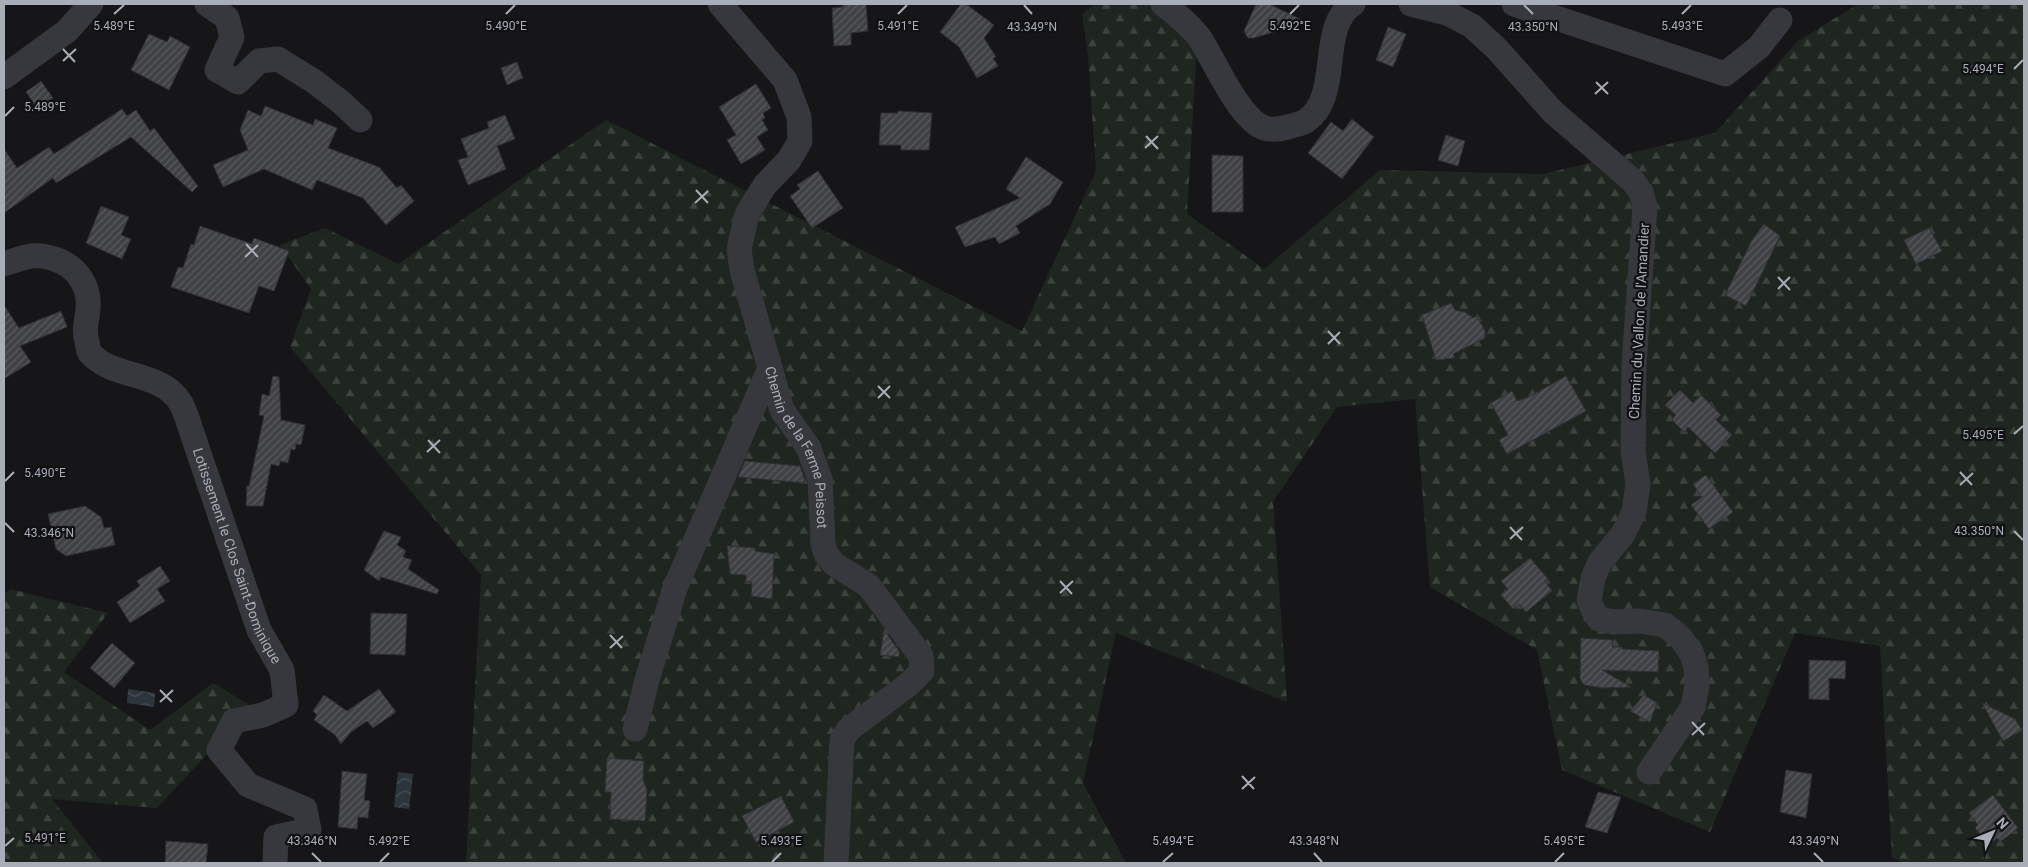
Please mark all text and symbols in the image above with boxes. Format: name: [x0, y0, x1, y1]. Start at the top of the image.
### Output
text: 5.489°E: [93, 19, 135, 33]
text: 5.490°E: [485, 19, 527, 33]
text: 5.491°E: [877, 19, 919, 33]
text: 5.492°E: [1269, 19, 1311, 33]
text: 5.493°E: [1661, 19, 1703, 33]
text: 43.349°N: [1007, 20, 1057, 34]
text: 43.350°N: [1508, 20, 1558, 34]
text: 5.494°E: [1962, 62, 2004, 76]
text: 5.489°E: [24, 100, 66, 114]
street label: Chemin du Vallon de l'Amandier: [1626, 222, 1652, 420]
street label: Chemin de la Ferme Peissot: [762, 364, 830, 529]
text: 5.495°E: [1962, 428, 2004, 442]
street label: Lotissement le Clos Saint-Dominique: [190, 446, 285, 666]
text: 5.490°E: [24, 466, 66, 480]
text: 43.350°N: [1954, 524, 2004, 538]
text: 43.346°N: [24, 526, 74, 540]
north arrow: [1968, 807, 2018, 857]
text: N: [1993, 814, 2012, 832]
text: 5.491°E: [24, 831, 66, 845]
text: 43.346°N: [287, 834, 337, 848]
text: 5.492°E: [368, 834, 410, 848]
text: 5.493°E: [760, 834, 802, 848]
text: 5.494°E: [1152, 834, 1194, 848]
text: 43.348°N: [1289, 834, 1339, 848]
text: 5.495°E: [1543, 834, 1585, 848]
text: 43.349°N: [1789, 834, 1839, 848]

